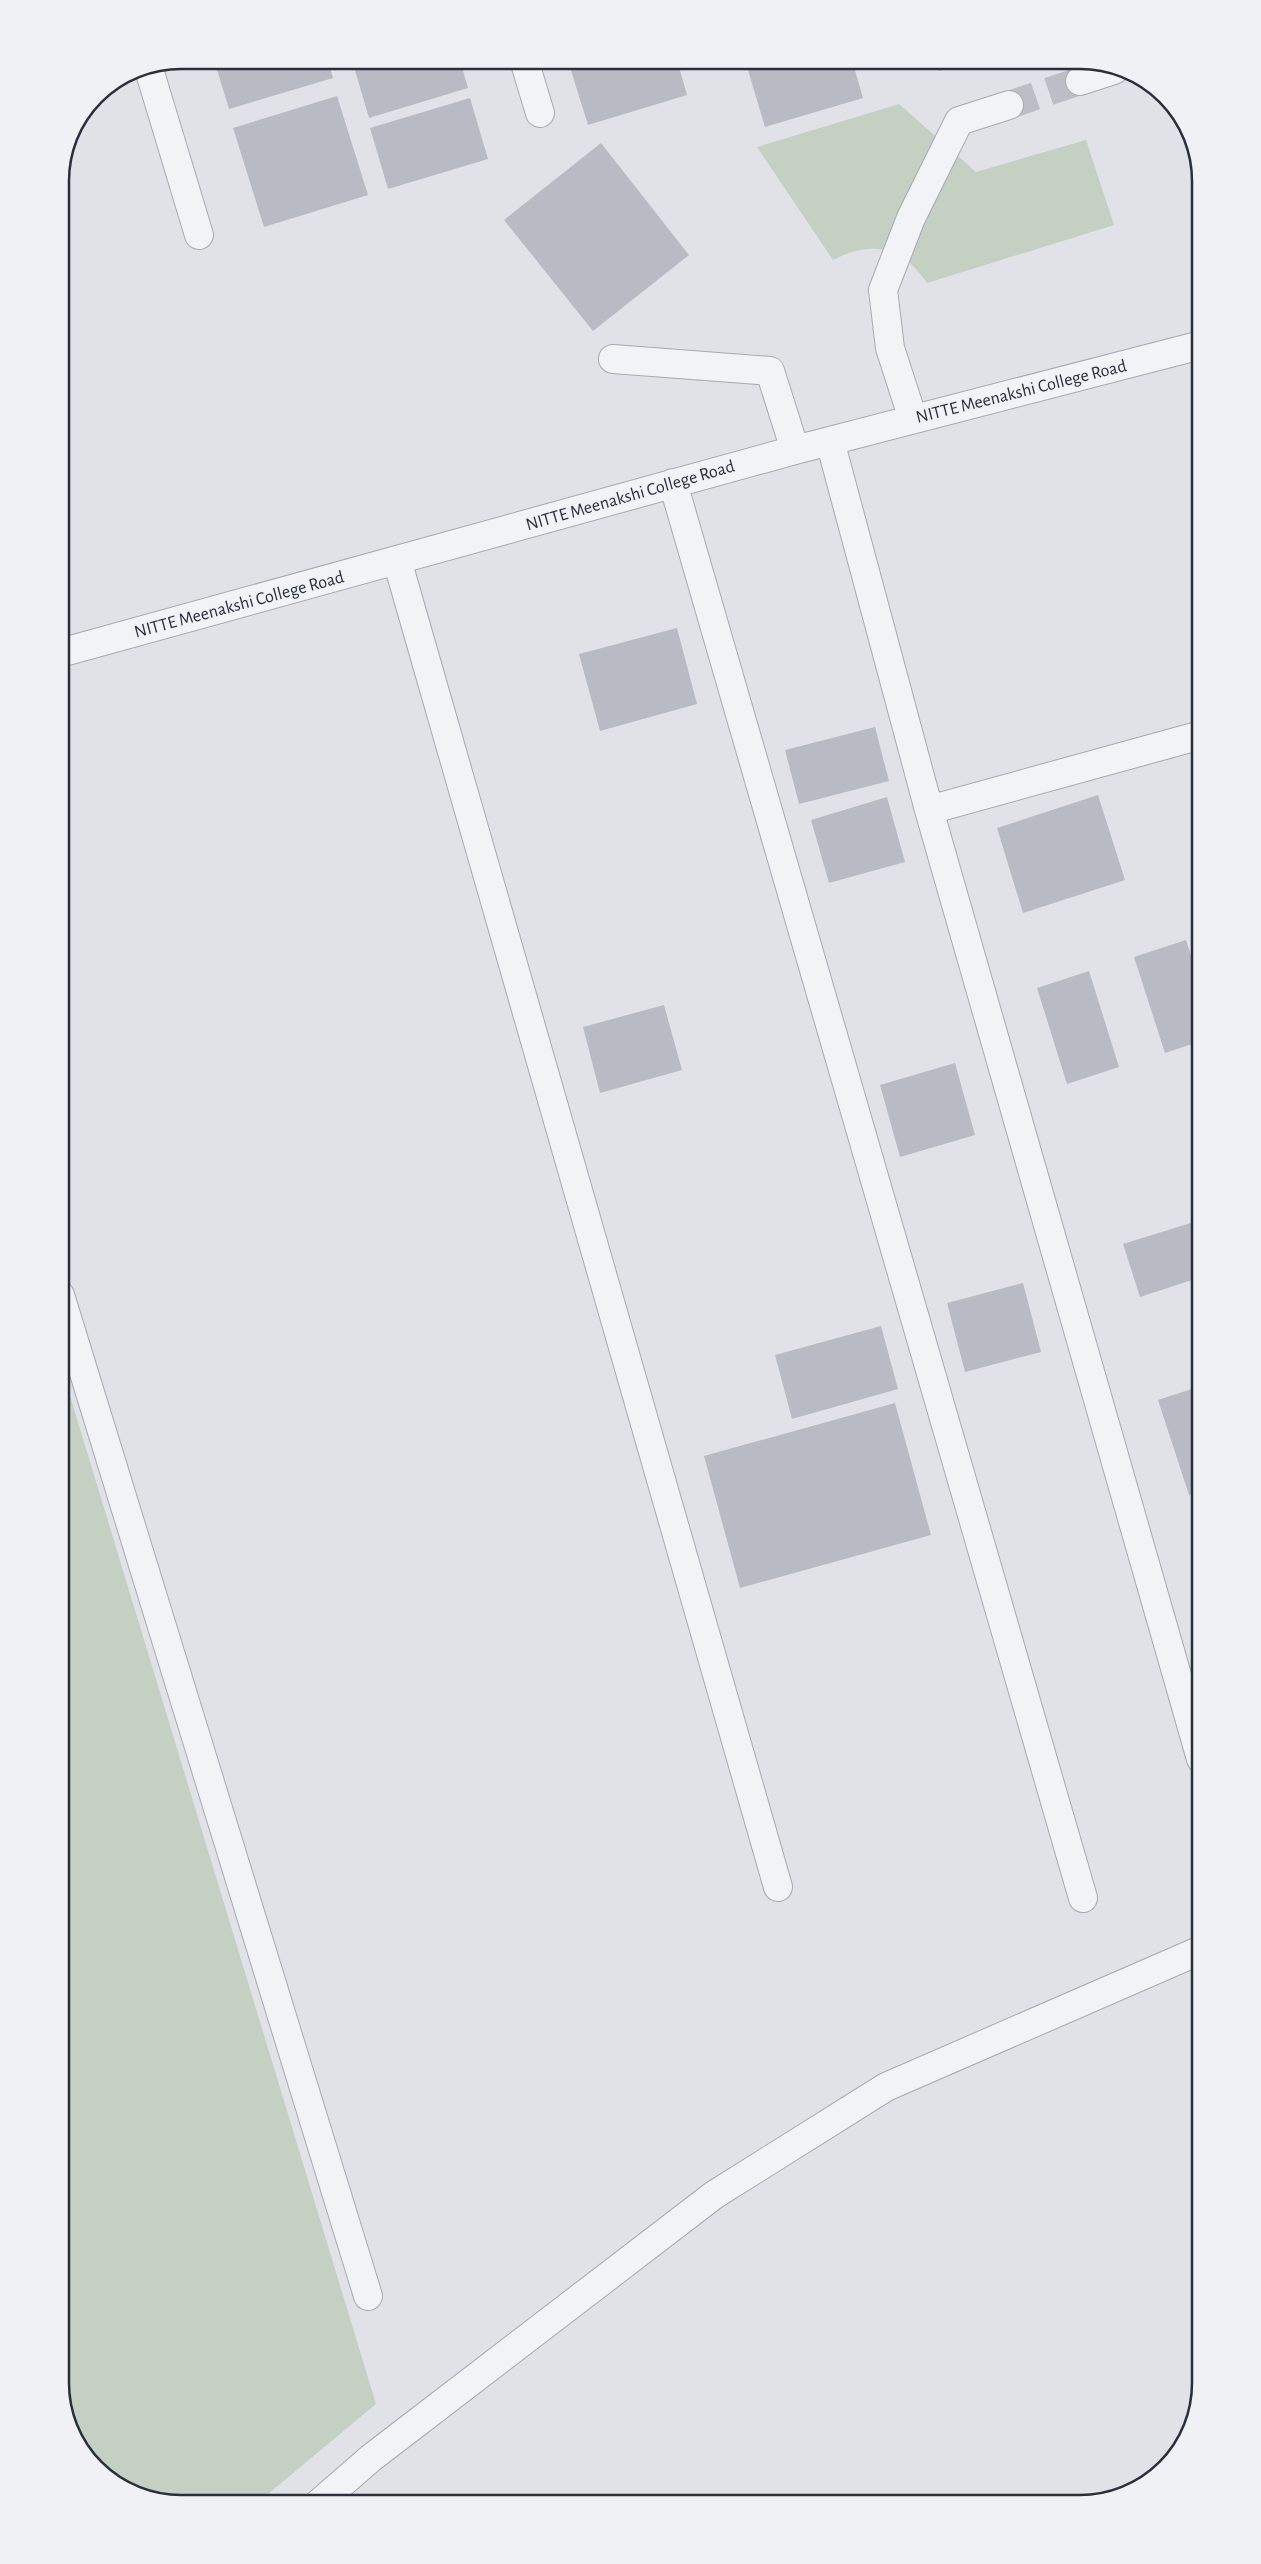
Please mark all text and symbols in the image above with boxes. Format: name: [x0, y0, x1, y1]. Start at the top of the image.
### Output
street label: NITTE Meenakshi College Road: [914, 357, 1128, 427]
street label: NITTE Meenakshi College Road: [524, 457, 737, 534]
street label: NITTE Meenakshi College Road: [132, 568, 346, 642]

